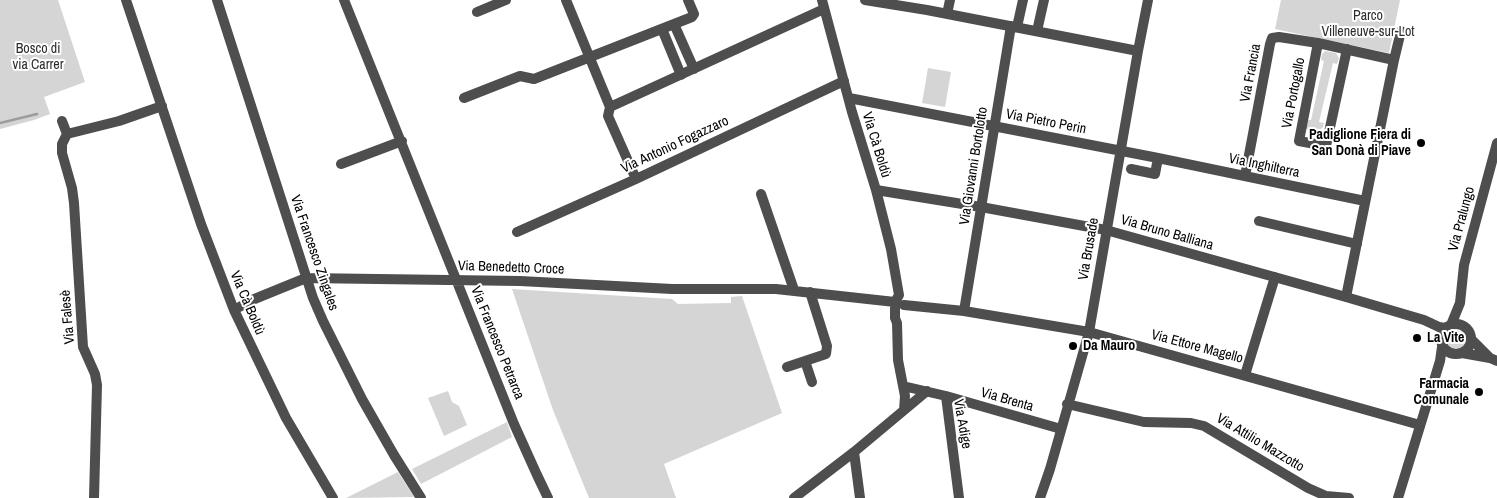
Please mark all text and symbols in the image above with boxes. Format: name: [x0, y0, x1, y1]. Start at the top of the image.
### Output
park label: Parco Villeneuve-sur-Lot: [1322, 8, 1414, 40]
park label: Bosco di via Carrer: [12, 41, 64, 74]
street label: Via Francia: [1237, 42, 1265, 104]
street label: Via Portogallo: [1279, 56, 1309, 130]
street label: Via Giovanni Bortolotto: [956, 106, 992, 226]
street label: Via Pietro Perin: [1004, 106, 1088, 138]
street label: Via Cà Boldù: [858, 110, 894, 180]
street label: Via Antonio Fogazzaro: [619, 113, 731, 177]
place label: Padiglione Fiera di San Donà di Piave: [1309, 127, 1411, 160]
marker: Padiglione Fiera di San Donà di Piave: [1415, 137, 1427, 149]
street label: Via Inghilterra: [1227, 150, 1301, 182]
street label: Via Pralungo: [1445, 185, 1479, 253]
street label: Via Francesco Zingales: [286, 193, 342, 313]
street label: Via Bruno Balliana: [1119, 212, 1215, 254]
street label: Via Brusade: [1075, 217, 1103, 281]
street label: Via Benedetto Croce: [458, 258, 564, 278]
street label: Via Cà Boldù: [226, 269, 268, 337]
street label: Via Francesco Petrarca: [467, 284, 527, 402]
street label: Via Falesè: [57, 289, 79, 345]
street label: Via Ettore Magello: [1149, 327, 1245, 367]
place label: La Vite: [1427, 330, 1464, 346]
marker: La Vite: [1411, 332, 1423, 344]
place label: Da Mauro: [1083, 338, 1135, 354]
marker: Da Mauro: [1067, 340, 1079, 352]
place label: Farmacia Comunale: [1414, 376, 1469, 408]
street label: Via Brenta: [979, 384, 1035, 416]
marker: Farmacia Comunale: [1473, 386, 1485, 398]
street label: Via Adige: [949, 398, 975, 450]
street label: Via Attilio Mazzotto: [1213, 410, 1307, 476]

